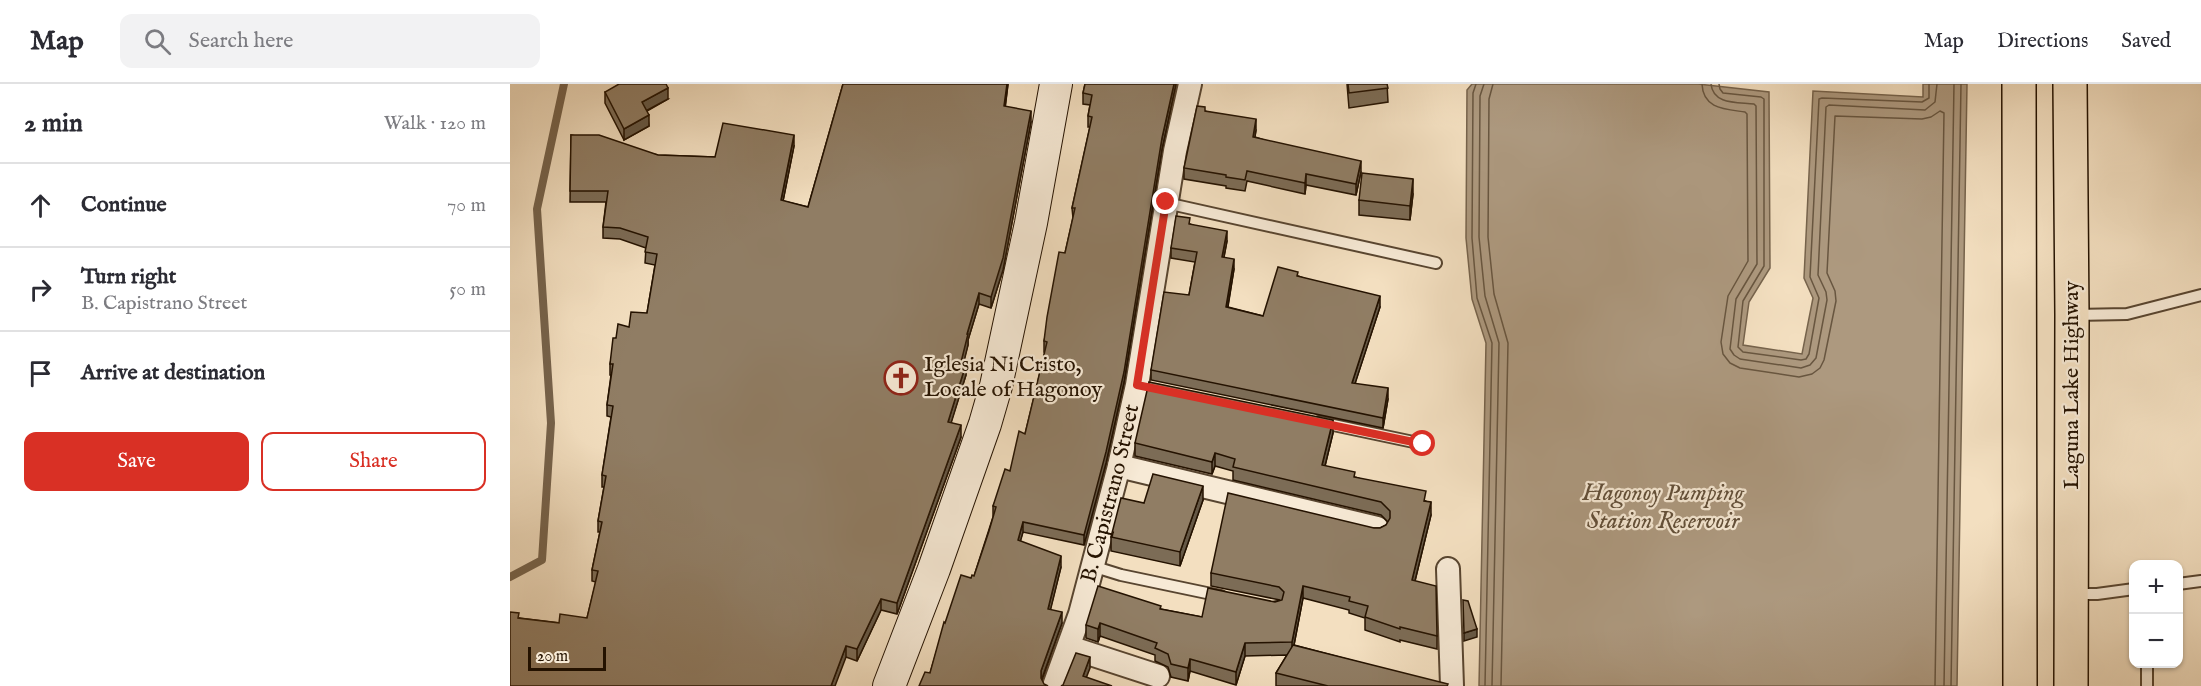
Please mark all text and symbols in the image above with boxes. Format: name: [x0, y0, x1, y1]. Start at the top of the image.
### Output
search box: [120, 14, 540, 68]
text: Map: [30, 24, 84, 59]
icon: search: [141, 25, 174, 58]
text: Search here: [189, 27, 293, 55]
text: Map: [1924, 28, 1964, 55]
text: Directions: [1997, 28, 2088, 55]
text: Saved: [2121, 28, 2171, 55]
text: 2 min: [24, 107, 83, 140]
text: Walk · 120 m: [384, 111, 486, 136]
route end: [1152, 188, 1178, 214]
icon: ahead: [24, 189, 57, 222]
text: Continue: [81, 191, 167, 219]
text: 70 m: [447, 193, 486, 218]
text: Turn right: [81, 263, 176, 291]
icon: right: [24, 273, 57, 306]
text: 50 m: [449, 277, 486, 302]
street label: Laguna Lake Highway: [2058, 280, 2086, 489]
text: B. Capistrano Street: [81, 291, 247, 316]
place label: Iglesia Ni Cristo, Locale of Hagonoy: [924, 351, 1103, 404]
icon: arrive: [24, 357, 57, 390]
text: Arrive at destination: [81, 359, 265, 387]
church icon: Iglesia Ni Cristo, Locale of Hagonoy: [883, 360, 919, 396]
street label: B. Capistrano Street: [1075, 401, 1146, 586]
route start: [1409, 430, 1435, 456]
button: Save: [24, 432, 249, 491]
button: Share: [261, 432, 486, 491]
water label: Hagonoy Pumping Station Reservoir: [1581, 478, 1744, 537]
map controls: [2129, 560, 2183, 668]
button: +: [2129, 560, 2183, 614]
button: −: [2129, 614, 2183, 668]
scale bar: [528, 644, 606, 672]
text: 20 m: [537, 647, 568, 667]

